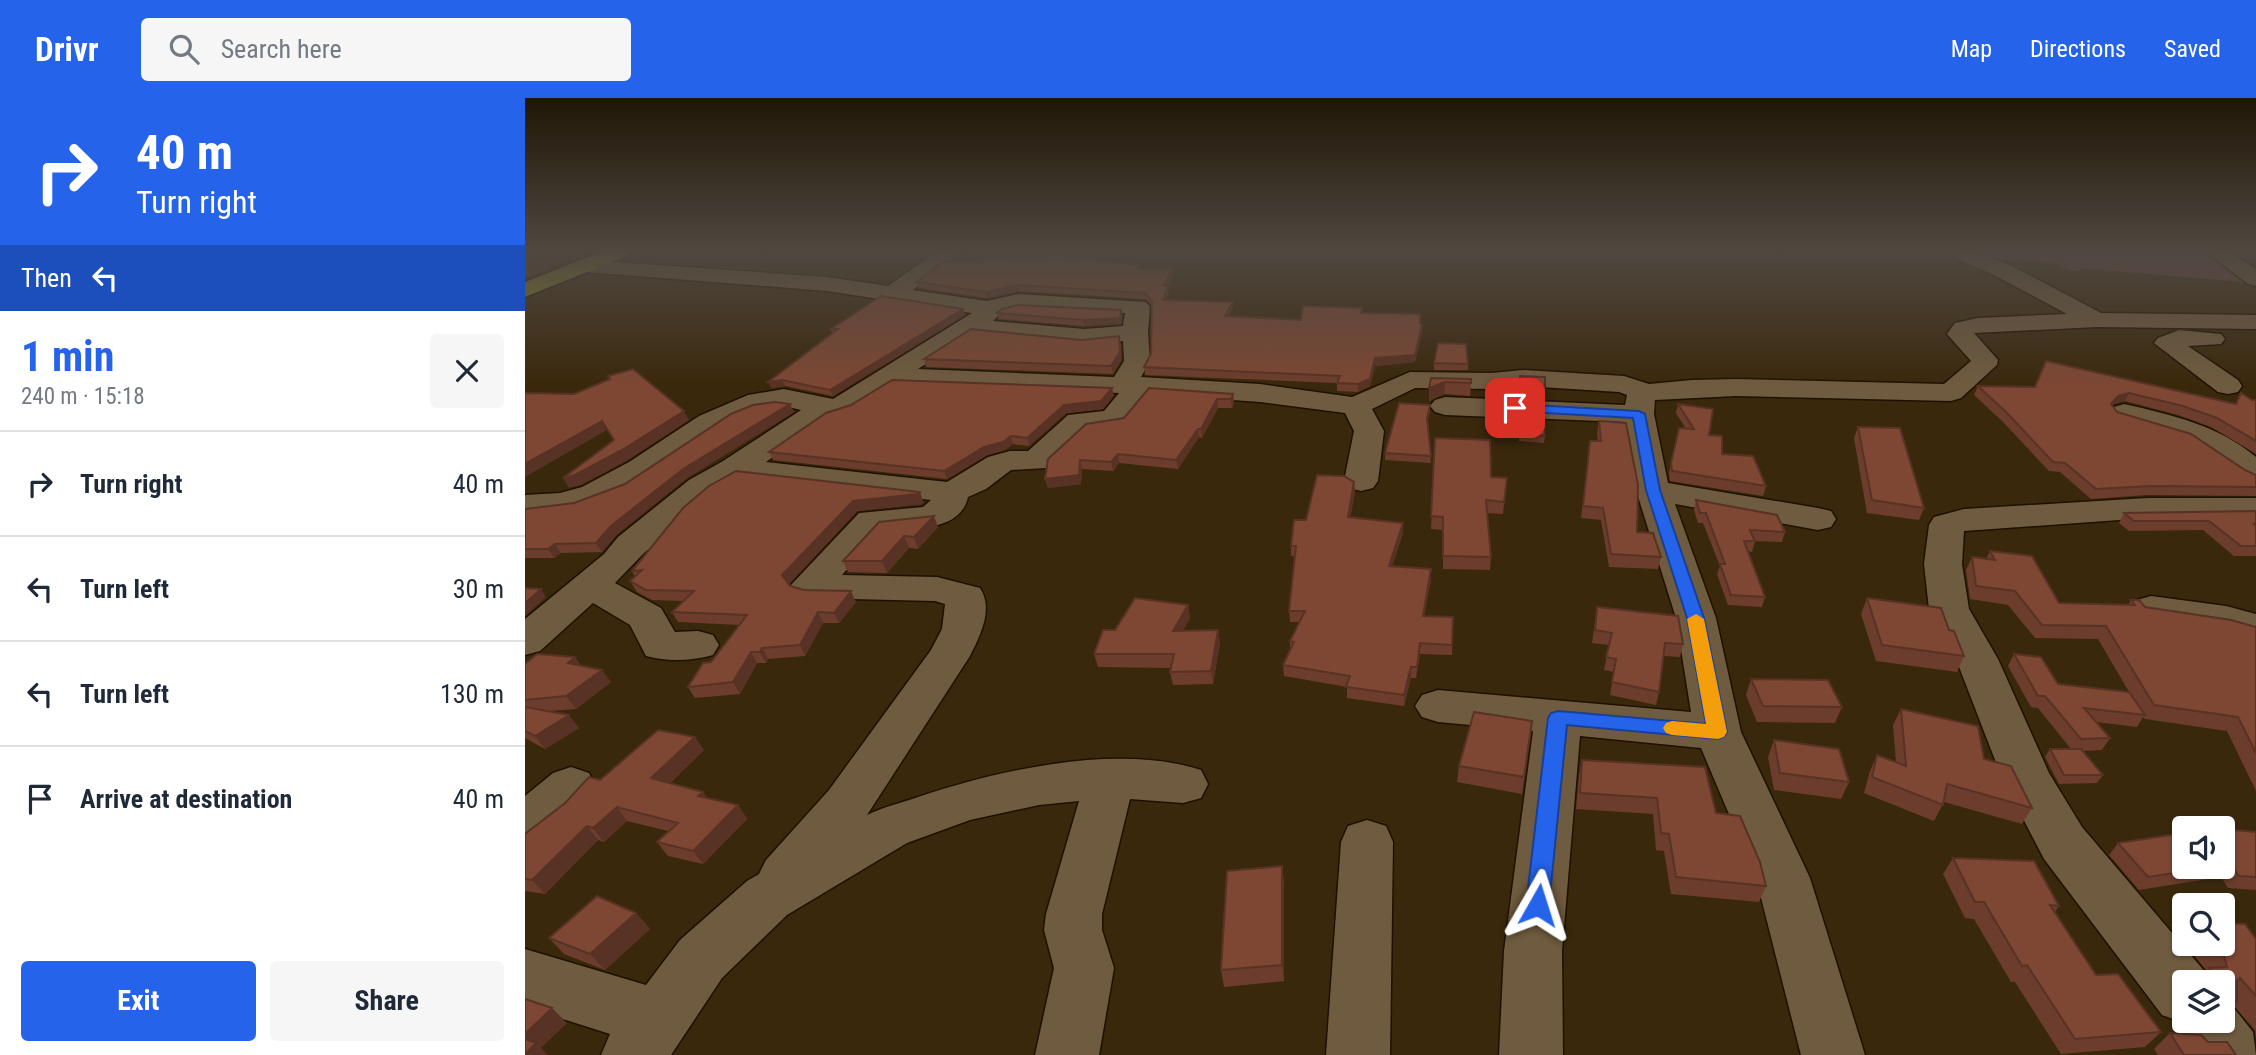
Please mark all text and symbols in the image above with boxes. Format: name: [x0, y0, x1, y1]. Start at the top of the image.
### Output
search box: [141, 18, 631, 81]
text: Drivr: [35, 30, 99, 69]
icon: search: [165, 30, 203, 68]
text: Search here: [221, 34, 342, 64]
text: Map: [1951, 35, 1992, 63]
text: Directions: [2030, 35, 2126, 63]
text: Saved: [2164, 35, 2221, 63]
text: 40 m: [136, 124, 233, 181]
icon: right: [21, 126, 112, 217]
text: Turn right: [136, 183, 257, 221]
icon: left: [86, 259, 124, 297]
text: Then: [21, 263, 72, 293]
text: 1 min: [21, 332, 114, 381]
button: close: [430, 334, 504, 408]
pin: [1485, 378, 1545, 438]
text: 240 m · 15:18: [21, 383, 145, 410]
icon: arrive: [1496, 389, 1534, 427]
icon: right: [21, 465, 59, 503]
text: Turn right: [80, 469, 182, 499]
text: 40 m: [453, 469, 504, 499]
icon: left: [21, 570, 59, 608]
text: Turn left: [80, 574, 169, 604]
text: 30 m: [453, 574, 504, 604]
icon: left: [21, 675, 59, 713]
text: Turn left: [80, 679, 169, 709]
text: 130 m: [440, 679, 504, 709]
icon: arrive: [21, 780, 59, 818]
text: Arrive at destination: [80, 784, 292, 814]
text: 40 m: [453, 784, 504, 814]
map controls: [2172, 816, 2235, 1033]
button: sound: [2172, 816, 2235, 879]
position arrow: [1501, 868, 1575, 942]
button: search: [2172, 893, 2235, 956]
button: Exit: [21, 961, 256, 1041]
button: Share: [270, 961, 504, 1041]
button: layers: [2172, 970, 2235, 1033]

